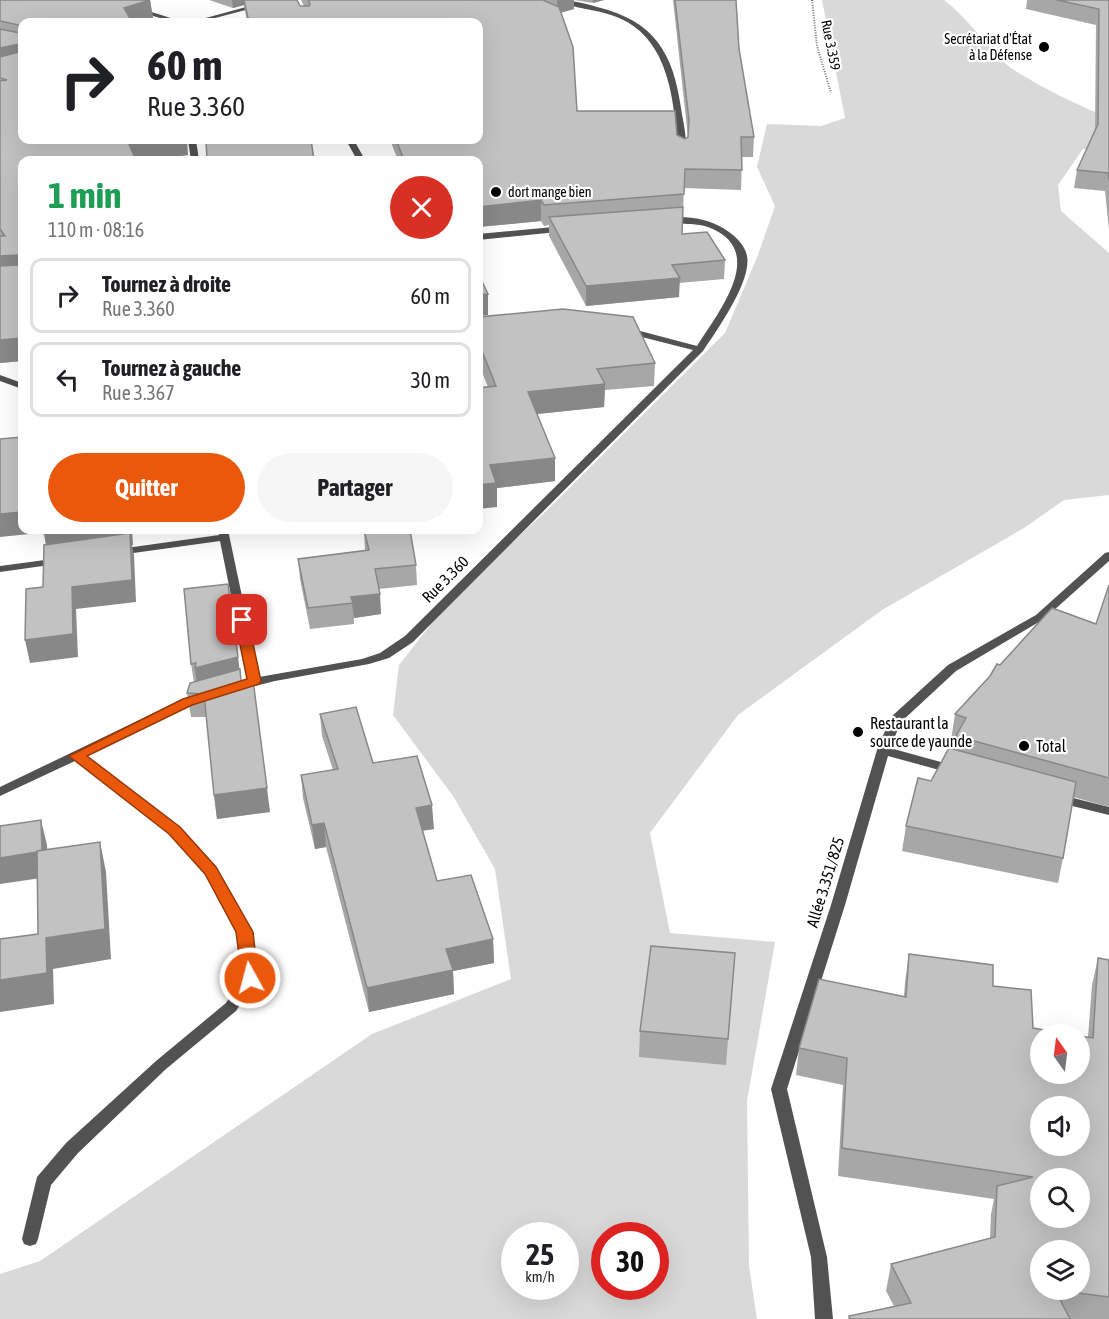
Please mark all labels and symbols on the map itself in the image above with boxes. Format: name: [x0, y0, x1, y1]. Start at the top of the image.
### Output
street label: Rue 3.359: [818, 19, 844, 71]
place label: Secrétariat d'État à la Défense: [944, 31, 1032, 63]
marker: Secrétariat d'État à la Défense: [1037, 40, 1051, 54]
place label: dort mange bien: [508, 184, 592, 200]
marker: dort mange bien: [489, 185, 503, 199]
street label: Rue 3.360: [418, 552, 472, 606]
pin: [216, 594, 267, 645]
place label: Restaurant la source de yaunde: [870, 714, 972, 751]
marker: Restaurant la source de yaunde: [851, 725, 865, 739]
place label: Total: [1036, 737, 1067, 755]
marker: Total: [1017, 739, 1031, 753]
street label: Allée 3.351/825: [803, 835, 847, 929]
position arrow: [218, 946, 282, 1010]
north arrow: [1030, 1024, 1090, 1084]
speed limit sign: 30: [591, 1222, 669, 1300]

